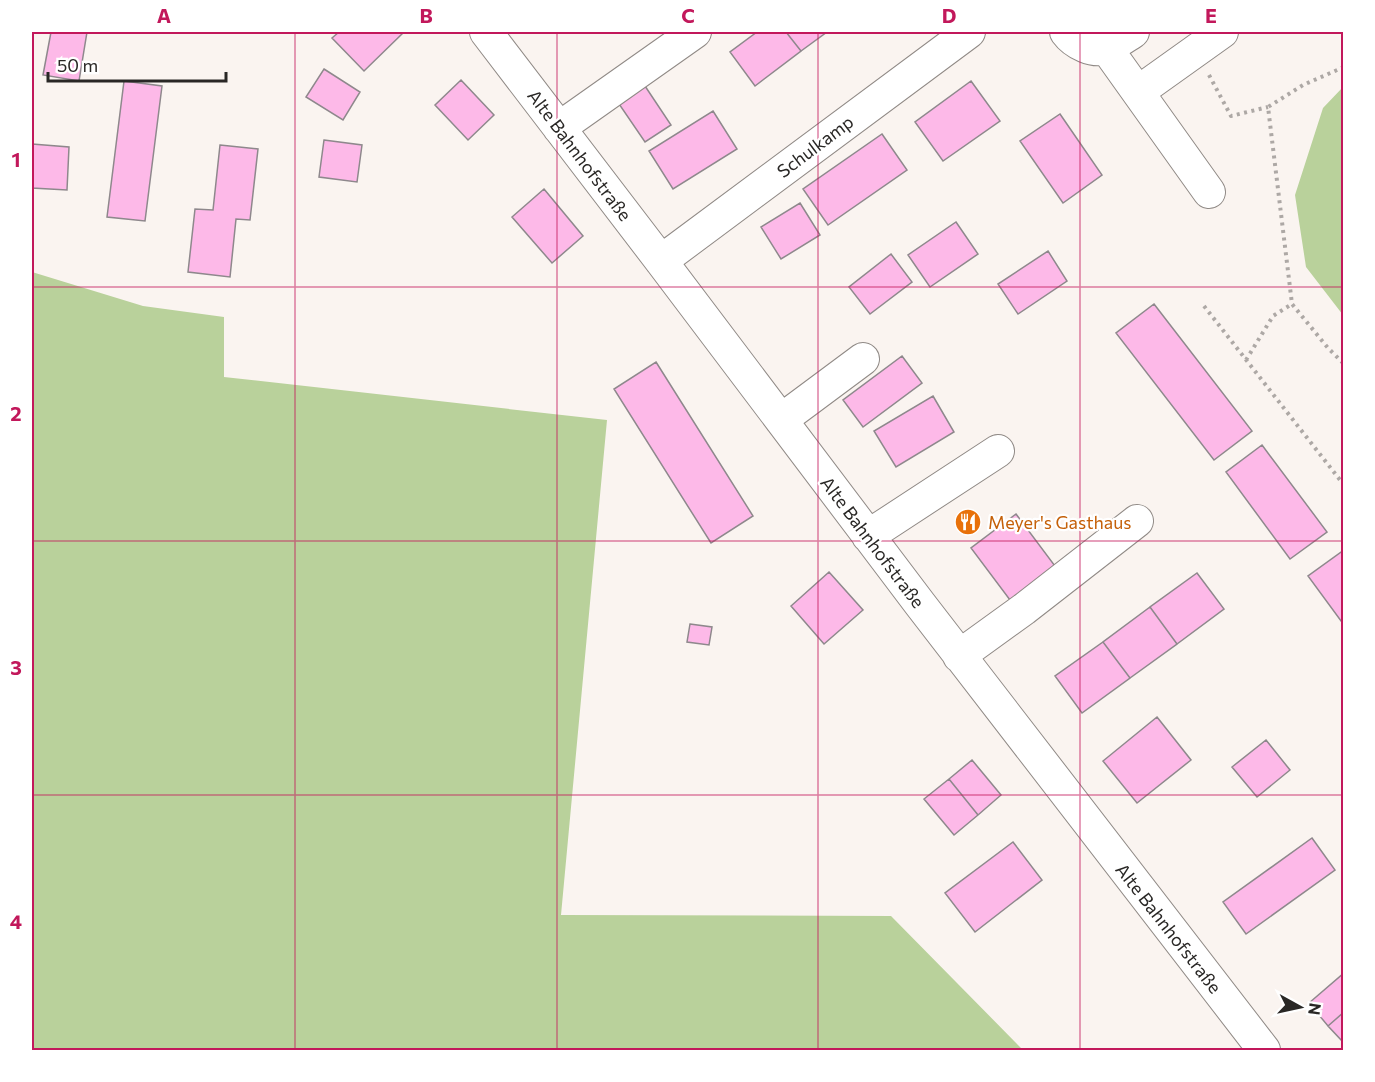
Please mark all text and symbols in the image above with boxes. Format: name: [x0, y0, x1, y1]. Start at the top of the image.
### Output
text: A: [157, 3, 171, 27]
text: B: [419, 3, 433, 27]
text: C: [681, 3, 695, 27]
text: D: [942, 3, 956, 27]
text: E: [1205, 3, 1217, 27]
scale bar: [48, 45, 226, 83]
text: 50 m: [57, 54, 98, 76]
street label: Alte Bahnhofstraße: [523, 85, 637, 225]
street label: Schulkamp: [772, 110, 858, 182]
text: 1: [11, 147, 21, 171]
text: 2: [10, 401, 22, 425]
street label: Alte Bahnhofstraße: [816, 472, 930, 612]
restaurant icon: Meyer's Gasthaus: [953, 507, 983, 537]
place label: Meyer's Gasthaus: [988, 511, 1132, 533]
text: 3: [10, 655, 22, 679]
street label: Alte Bahnhofstraße: [1111, 859, 1227, 997]
text: 4: [10, 909, 22, 933]
north arrow: [1270, 977, 1330, 1037]
text: N: [1305, 1002, 1326, 1016]

